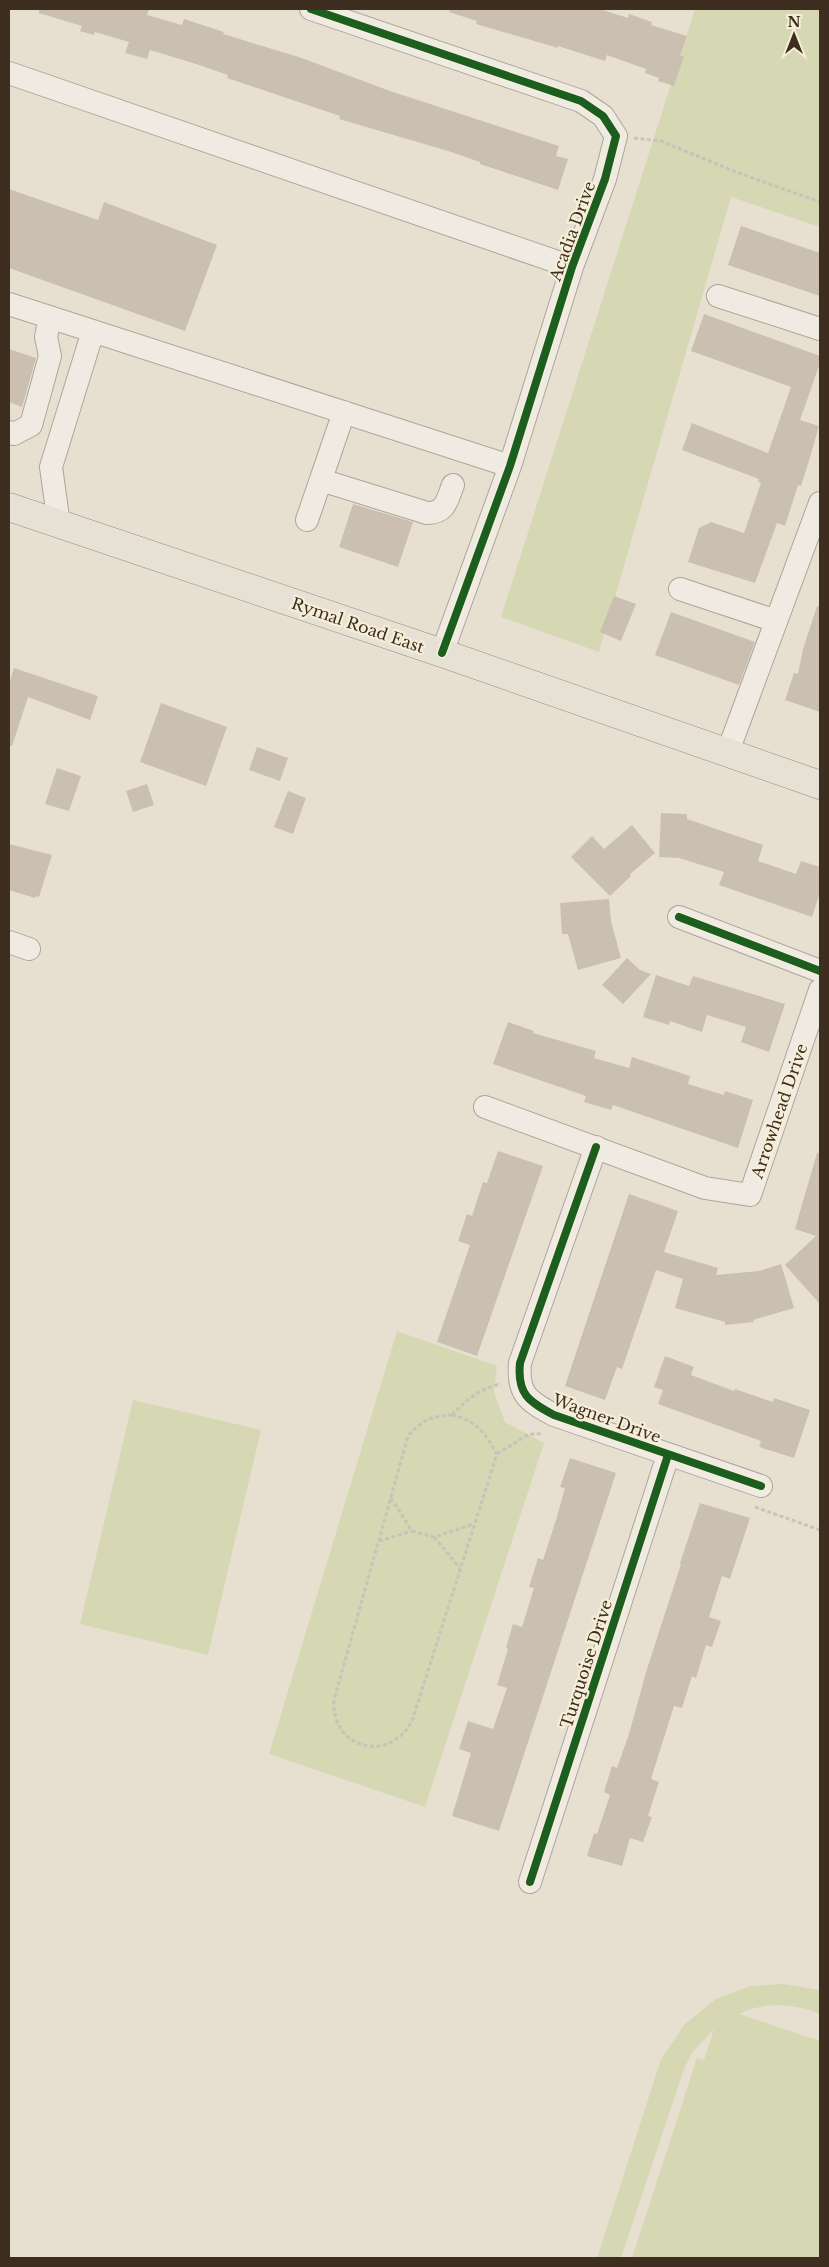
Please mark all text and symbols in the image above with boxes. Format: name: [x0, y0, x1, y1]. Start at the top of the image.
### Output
north arrow: [769, 10, 819, 60]
text: N: [787, 13, 801, 31]
street label: Acadia Drive: [544, 178, 599, 285]
street label: Rymal Road East: [289, 593, 427, 657]
street label: Arrowhead Drive: [746, 1041, 811, 1182]
street label: Wagner Drive: [549, 1389, 664, 1447]
street label: Turquoise Drive: [556, 1597, 616, 1731]

